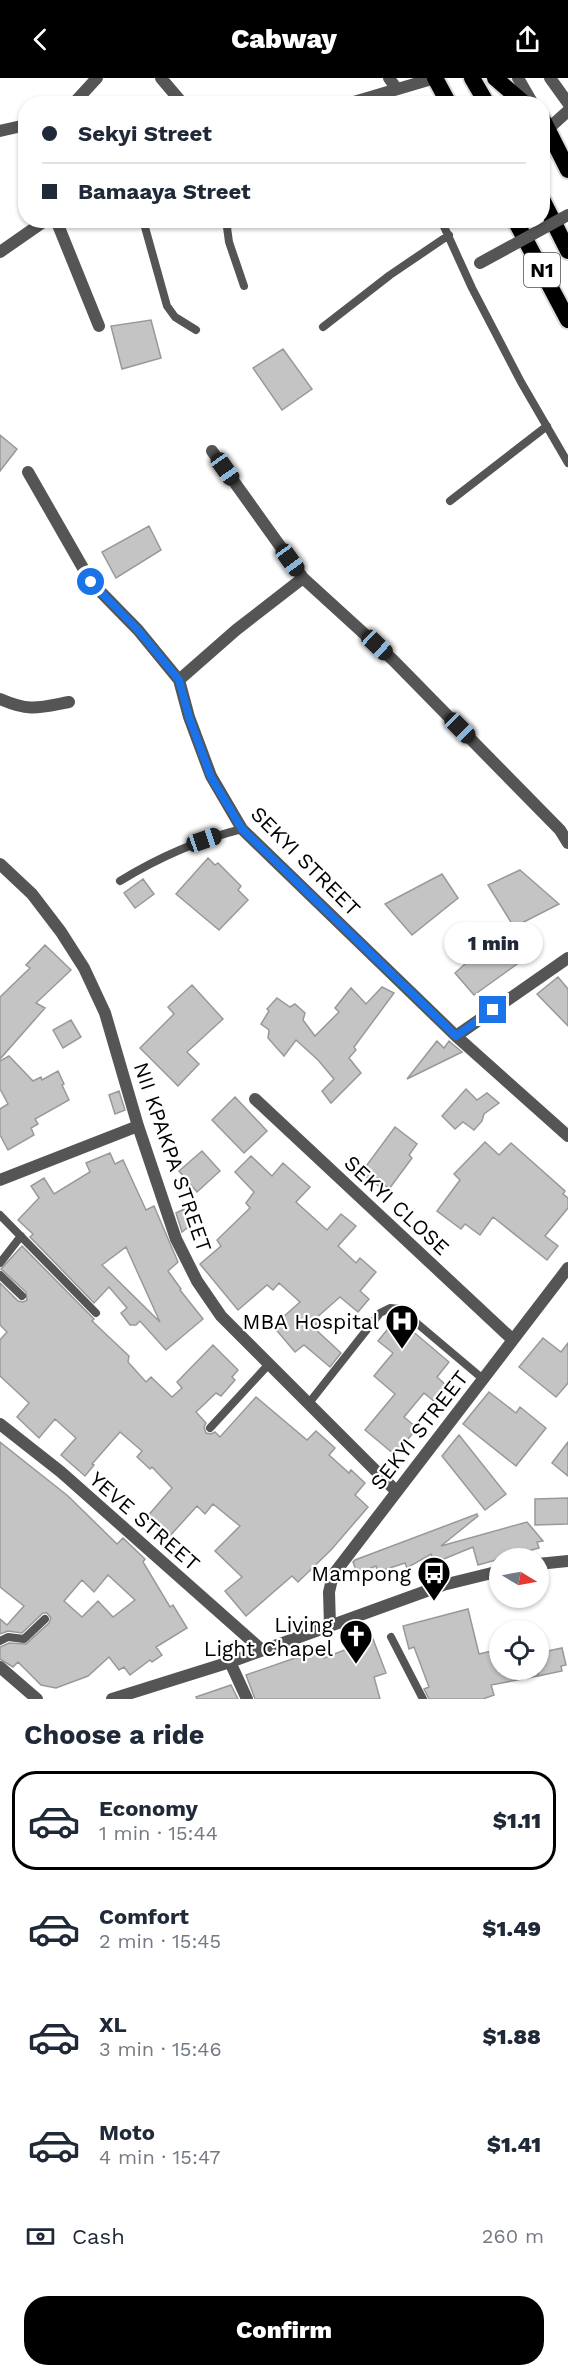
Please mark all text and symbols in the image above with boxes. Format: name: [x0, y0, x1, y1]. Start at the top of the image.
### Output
icon: back: [24, 23, 57, 56]
text: Cabway: [231, 23, 337, 55]
icon: share: [511, 23, 544, 56]
text: Sekyi Street: [78, 121, 212, 146]
text: Bamaaya Street: [78, 179, 251, 204]
road number: N1: [524, 253, 560, 287]
car: [207, 449, 243, 489]
car: [272, 540, 308, 580]
route start: [77, 568, 104, 595]
car: [358, 626, 396, 664]
car: [441, 709, 479, 747]
street label: SEKYI STREET: [246, 801, 366, 921]
car: [184, 826, 224, 854]
callout: 1 min: [444, 923, 542, 965]
text: 1 min: [468, 931, 519, 955]
route end: [479, 996, 506, 1023]
street label: NII KPAKPA STREET: [129, 1059, 217, 1256]
street label: SEKYI CLOSE: [339, 1150, 455, 1260]
hospital icon: MBA Hospital: [384, 1303, 420, 1350]
place label: MBA Hospital: [243, 1309, 380, 1334]
street label: SEKYI STREET: [365, 1365, 474, 1495]
street label: YEVE STREET: [85, 1466, 206, 1576]
north arrow: [489, 1548, 549, 1608]
map controls: [489, 1548, 549, 1680]
bus stop icon: Mampong: [416, 1555, 452, 1602]
place label: Mampong: [311, 1561, 412, 1586]
place label: Living Light Chapel: [204, 1612, 334, 1661]
church icon: Living Light Chapel: [338, 1618, 374, 1665]
button: locate: [489, 1620, 549, 1680]
text: Choose a ride: [24, 1719, 204, 1751]
icon: car: [27, 1794, 81, 1848]
text: Economy: [99, 1796, 198, 1821]
text: $1.11: [493, 1808, 541, 1833]
text: 1 min · 15:44: [99, 1821, 218, 1845]
icon: car: [27, 1902, 81, 1956]
text: Comfort: [99, 1904, 189, 1929]
text: $1.49: [482, 1916, 541, 1941]
text: 2 min · 15:45: [99, 1929, 221, 1953]
icon: car: [27, 2010, 81, 2064]
text: XL: [99, 2012, 127, 2037]
text: $1.88: [483, 2024, 541, 2049]
text: 3 min · 15:46: [99, 2037, 222, 2061]
icon: car: [27, 2118, 81, 2172]
text: Moto: [99, 2120, 155, 2145]
text: $1.41: [487, 2132, 541, 2157]
text: 4 min · 15:47: [99, 2145, 220, 2169]
icon: cash: [24, 2220, 57, 2253]
text: Cash: [72, 2224, 125, 2249]
text: 260 m: [482, 2224, 544, 2248]
button: Confirm: [24, 2296, 544, 2365]

